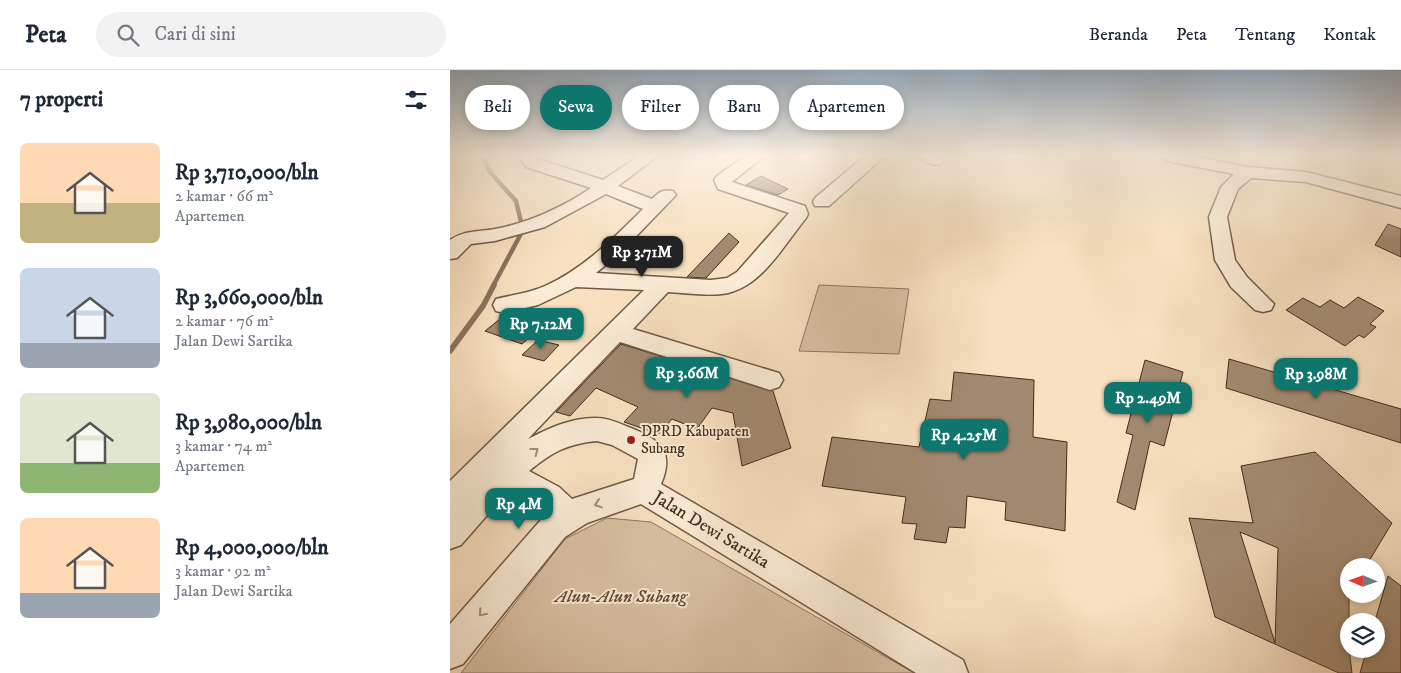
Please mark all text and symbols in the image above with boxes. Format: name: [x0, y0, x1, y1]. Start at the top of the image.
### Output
search box: [96, 12, 446, 57]
text: Peta: [25, 20, 66, 50]
icon: search: [114, 21, 142, 49]
text: Cari di sini: [154, 23, 236, 46]
text: Beranda: [1089, 24, 1148, 46]
text: Peta: [1176, 24, 1207, 46]
text: Tentang: [1235, 24, 1295, 46]
text: Kontak: [1323, 24, 1376, 46]
chip: Beli: [465, 85, 530, 130]
chip: Sewa: [540, 85, 612, 130]
chip: Filter: [622, 85, 699, 130]
chip: Baru: [709, 85, 779, 130]
chip: Apartemen: [789, 85, 904, 130]
icon: filters: [402, 86, 430, 114]
text: 7 properti: [20, 87, 103, 113]
text: Rp 3,710,000/bln: [175, 160, 318, 186]
icon: home: [60, 163, 120, 223]
text: 2 kamar · 66 m²: [175, 186, 273, 206]
text: Apartemen: [175, 206, 245, 226]
pin: Rp 3.71M: [590, 236, 694, 278]
text: Rp 3.71M: [612, 242, 672, 262]
text: Rp 3,660,000/bln: [175, 285, 323, 311]
icon: home: [60, 288, 120, 348]
pin: Rp 7.12M: [489, 308, 593, 350]
text: 2 kamar · 76 m²: [175, 311, 273, 331]
text: Rp 7.12M: [510, 314, 572, 334]
text: Jalan Dewi Sartika: [175, 331, 293, 351]
pin: Rp 3.66M: [635, 356, 739, 399]
pin: Rp 3.98M: [1264, 358, 1368, 400]
text: Rp 3.66M: [655, 363, 719, 383]
text: Rp 3.98M: [1285, 364, 1347, 384]
pin: Rp 2.49M: [1096, 382, 1200, 424]
text: Rp 2.49M: [1115, 388, 1181, 408]
text: Rp 3,980,000/bln: [175, 410, 322, 436]
icon: home: [60, 413, 120, 473]
pin: Rp 4.25M: [912, 418, 1016, 461]
place label: DPRD Kabupaten Subang: [641, 422, 749, 458]
text: Rp 4.25M: [931, 425, 997, 445]
marker: DPRD Kabupaten Subang: [625, 434, 637, 446]
text: 3 kamar · 74 m²: [175, 436, 272, 456]
one-way arrow: [529, 448, 539, 457]
text: Apartemen: [175, 456, 245, 476]
street label: Jalan Dewi Sartika: [647, 485, 774, 574]
pin: Rp 4M: [484, 488, 554, 530]
text: Rp 4M: [496, 494, 542, 514]
one-way arrow: [594, 498, 602, 508]
text: Rp 4,000,000/bln: [175, 535, 328, 561]
icon: home: [60, 538, 120, 598]
north arrow: [1340, 558, 1385, 602]
map controls: [1340, 558, 1385, 658]
text: 3 kamar · 92 m²: [175, 561, 271, 581]
text: Jalan Dewi Sartika: [175, 581, 293, 601]
park label: Alun-Alun Subang: [553, 586, 689, 608]
one-way arrow: [479, 607, 487, 616]
button: layers: [1340, 613, 1385, 658]

